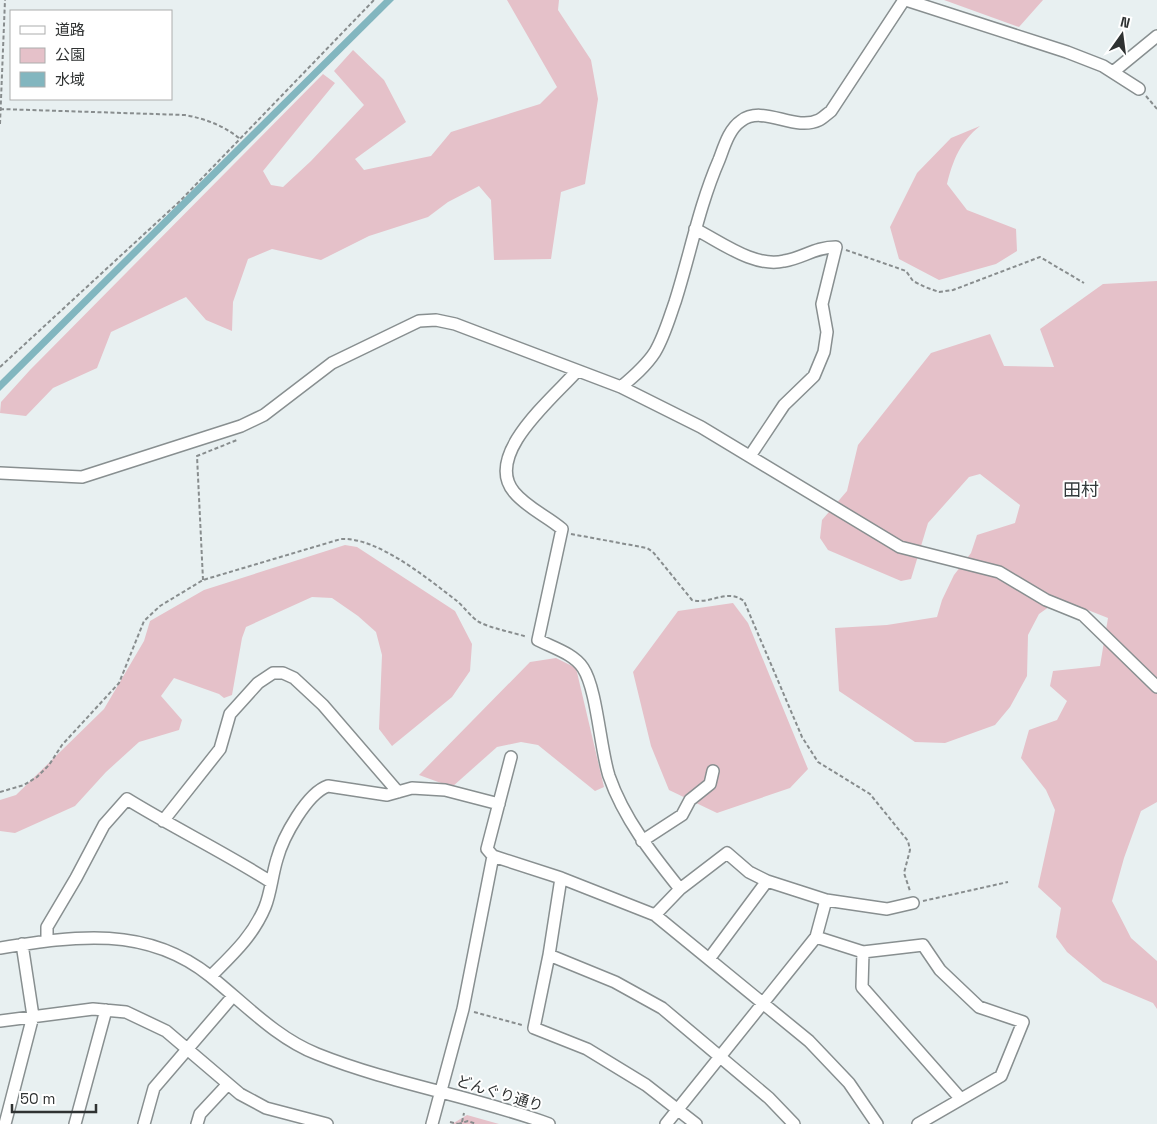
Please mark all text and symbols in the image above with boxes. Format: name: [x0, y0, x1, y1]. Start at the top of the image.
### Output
legend: [10, 10, 172, 100]
north arrow: [1097, 10, 1147, 60]
text: N: [1118, 13, 1132, 32]
text: 道路: [55, 20, 85, 39]
text: 公園: [55, 45, 85, 64]
text: 水域: [55, 70, 85, 89]
district label: 田村: [1063, 478, 1099, 501]
street label: どんぐり通り: [454, 1071, 546, 1115]
scale bar: [12, 1082, 96, 1114]
text: 50 m: [20, 1089, 55, 1108]

